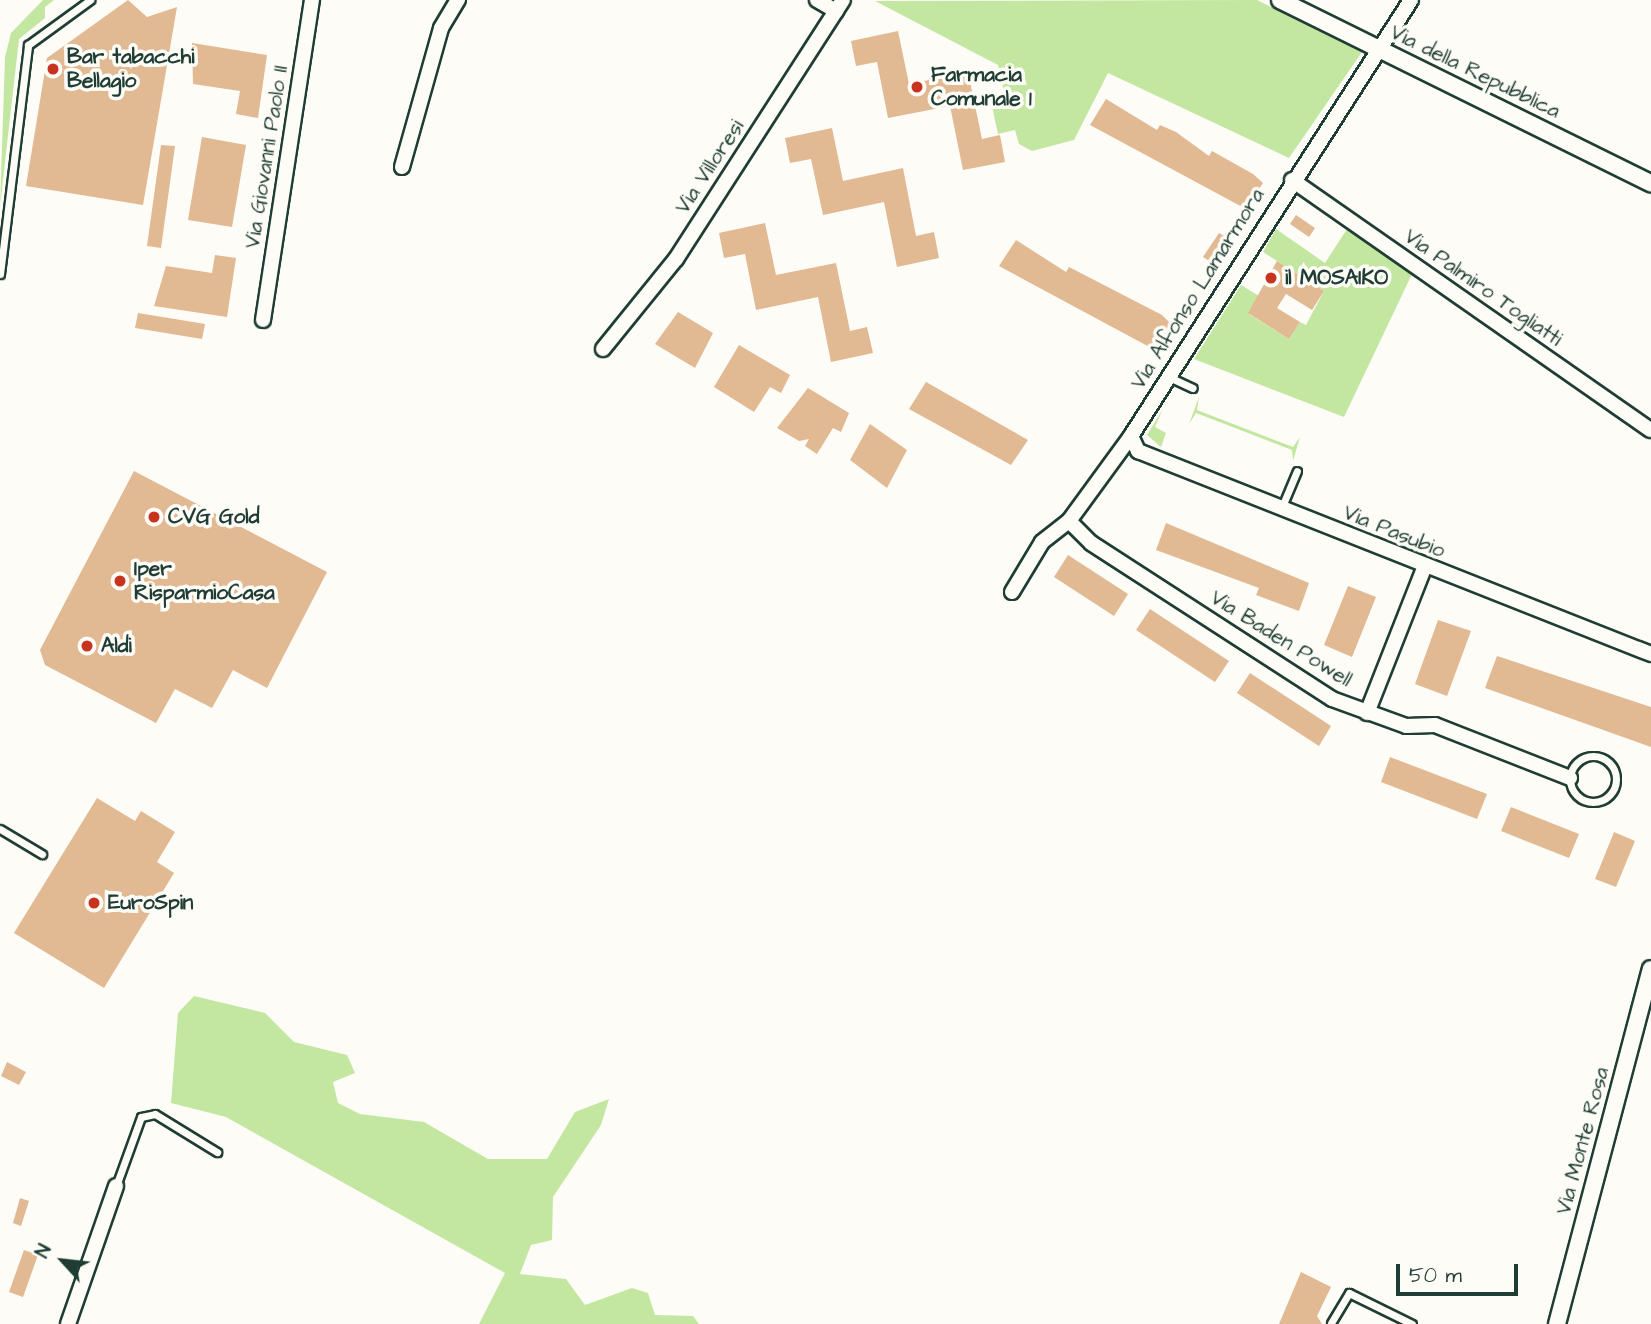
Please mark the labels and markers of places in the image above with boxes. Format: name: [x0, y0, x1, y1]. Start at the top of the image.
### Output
place label: Bar tabacchi Bellagio: [67, 44, 194, 94]
marker: Bar tabacchi Bellagio: [45, 61, 61, 77]
place label: Farmacia Comunale 1: [931, 62, 1032, 112]
marker: Farmacia Comunale 1: [909, 79, 925, 95]
place label: il MOSAIKO: [1285, 265, 1388, 291]
marker: il MOSAIKO: [1263, 270, 1279, 286]
place label: CVG Gold: [168, 504, 259, 530]
marker: CVG Gold: [146, 509, 162, 525]
place label: Iper RisparmioCasa: [134, 556, 275, 606]
marker: Iper RisparmioCasa: [112, 573, 128, 589]
place label: Aldi: [101, 633, 132, 659]
marker: Aldi: [79, 638, 95, 654]
place label: EuroSpin: [108, 890, 193, 916]
marker: EuroSpin: [86, 895, 102, 911]

